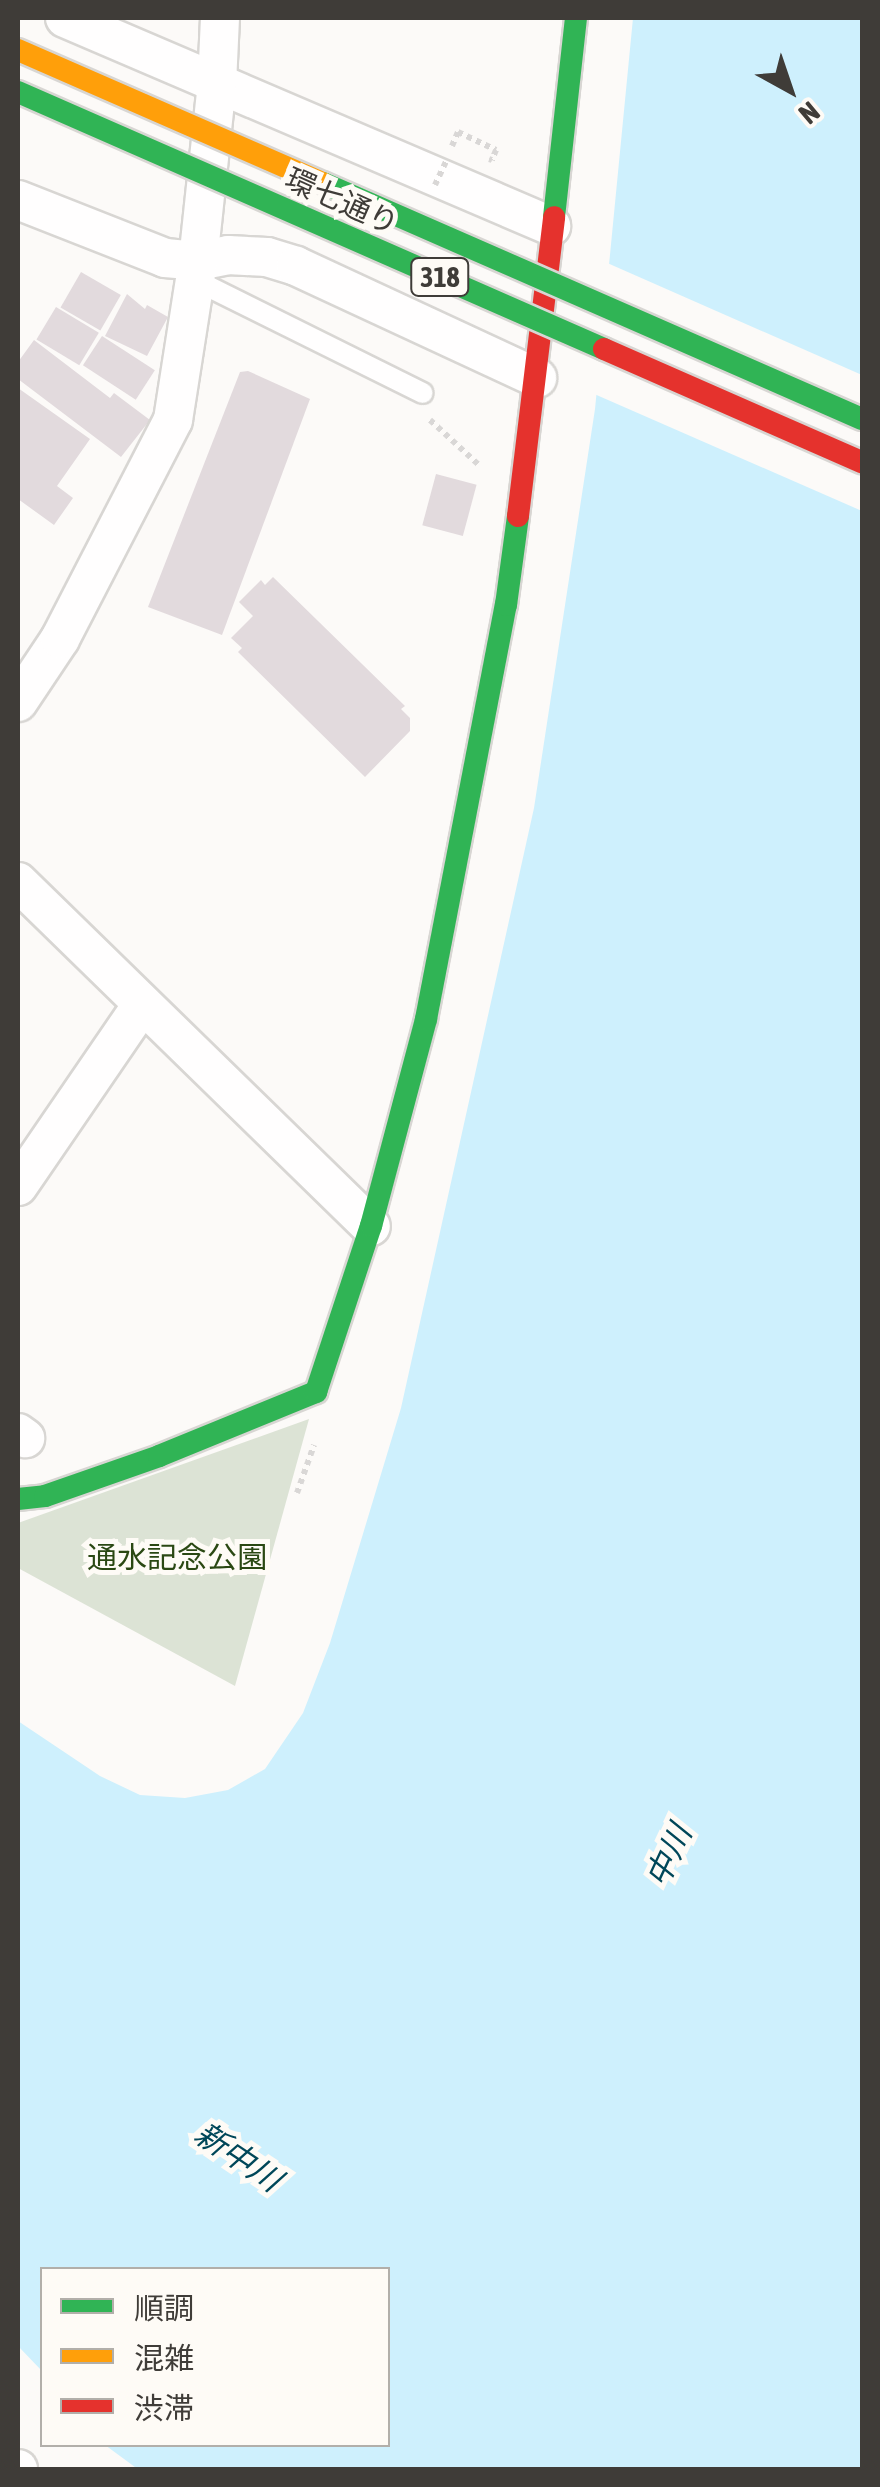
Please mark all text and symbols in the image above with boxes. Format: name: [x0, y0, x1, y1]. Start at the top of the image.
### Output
north arrow: [740, 40, 840, 140]
text: N: [793, 95, 826, 131]
street label: 環七通り: [280, 160, 404, 242]
road number: 318: [410, 254, 470, 300]
park label: 通水記念公園: [87, 1539, 267, 1575]
water label: 中川: [638, 1819, 700, 1893]
water label: 新中川: [187, 2114, 289, 2200]
legend: [40, 2267, 390, 2447]
text: 順調: [134, 2291, 194, 2325]
text: 混雑: [134, 2341, 194, 2375]
text: 渋滞: [134, 2391, 194, 2425]

